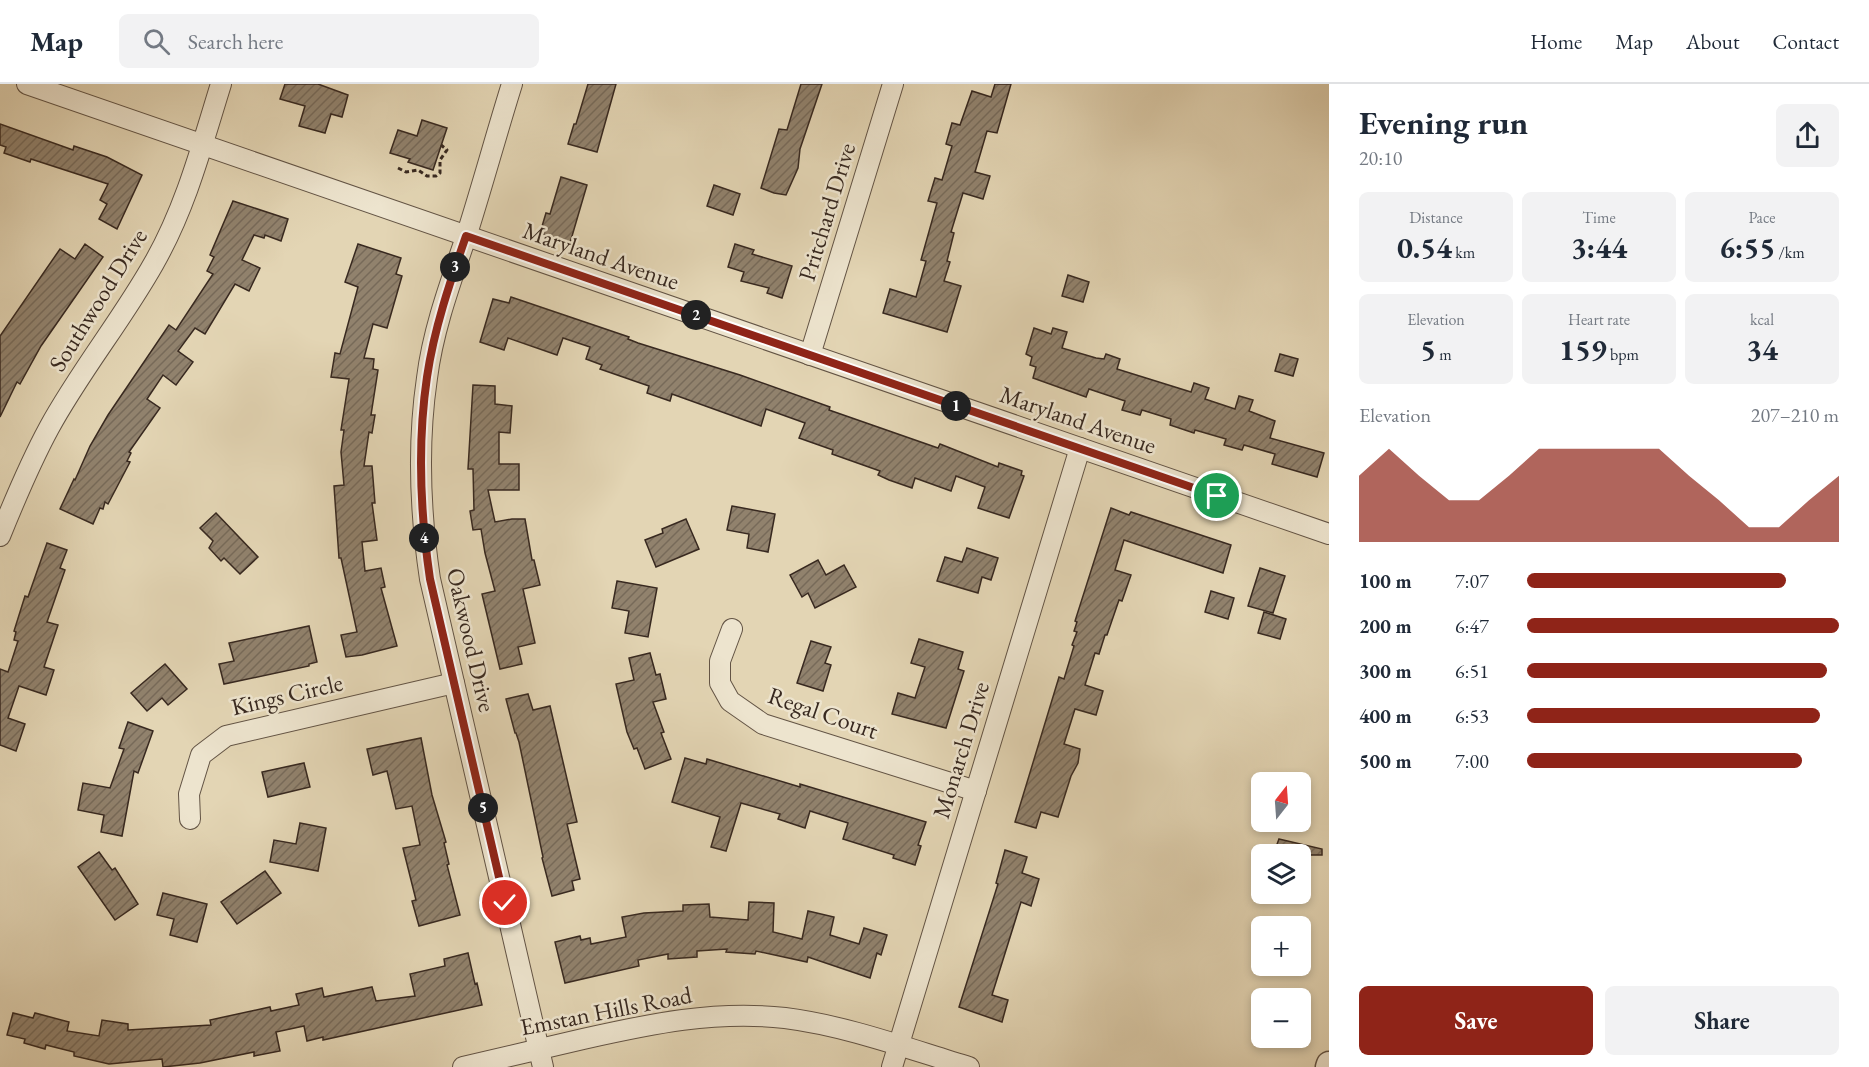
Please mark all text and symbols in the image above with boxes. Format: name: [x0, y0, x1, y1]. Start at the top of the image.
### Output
search box: [119, 14, 539, 68]
text: Map: [30, 23, 83, 59]
icon: search: [140, 25, 173, 58]
text: Search here: [188, 27, 283, 56]
text: Home: [1530, 28, 1582, 55]
text: Map: [1615, 28, 1653, 55]
text: About: [1686, 28, 1739, 55]
text: Contact: [1772, 28, 1839, 55]
text: Evening run: [1359, 101, 1528, 144]
button: share: [1776, 104, 1839, 167]
street label: Pritchard Drive: [791, 139, 862, 285]
text: 20:10: [1359, 145, 1402, 171]
text: Distance: [1409, 207, 1463, 228]
text: Time: [1582, 207, 1616, 228]
text: Pace: [1749, 207, 1775, 228]
street label: Maryland Avenue: [519, 214, 683, 297]
street label: Southwood Drive: [41, 222, 154, 377]
text: 0.54: [1397, 228, 1452, 267]
text: 3:44: [1571, 228, 1627, 267]
text: 6:55: [1719, 228, 1775, 267]
text: km: [1452, 242, 1475, 263]
text: /km: [1775, 242, 1805, 263]
pin: 3: [440, 252, 470, 282]
text: 3: [451, 256, 459, 277]
pin: 2: [681, 300, 711, 330]
text: 2: [692, 304, 700, 325]
text: Elevation: [1407, 309, 1465, 330]
text: Heart rate: [1568, 309, 1630, 330]
text: kcal: [1750, 309, 1774, 330]
text: 5: [1420, 330, 1436, 369]
text: 159: [1559, 330, 1607, 369]
text: 34: [1746, 330, 1778, 369]
text: m: [1436, 344, 1452, 365]
text: bpm: [1607, 344, 1639, 365]
street label: Maryland Avenue: [996, 378, 1160, 461]
pin: 1: [941, 391, 971, 421]
text: 1: [952, 395, 960, 416]
text: Elevation: [1359, 402, 1431, 428]
text: 207–210 m: [1751, 402, 1839, 428]
pin: [1191, 470, 1242, 521]
icon: arrive: [1200, 479, 1233, 512]
pin: 4: [409, 523, 439, 553]
text: 4: [420, 527, 428, 548]
street label: Oakwood Drive: [440, 565, 503, 715]
text: 100 m: [1359, 568, 1412, 594]
text: 7:07: [1455, 568, 1489, 594]
text: 200 m: [1359, 613, 1412, 639]
text: 6:47: [1455, 613, 1489, 639]
text: 300 m: [1359, 658, 1412, 684]
text: 6:51: [1455, 658, 1489, 684]
street label: Kings Circle: [228, 667, 346, 722]
street label: Monarch Drive: [925, 678, 996, 822]
street label: Regal Court: [764, 679, 883, 746]
text: 400 m: [1359, 703, 1412, 729]
text: 6:53: [1455, 703, 1489, 729]
text: 500 m: [1359, 748, 1412, 774]
text: 7:00: [1455, 748, 1489, 774]
north arrow: [1251, 772, 1311, 832]
map controls: [1251, 772, 1311, 1048]
pin: 5: [468, 793, 498, 823]
text: 5: [479, 797, 487, 818]
button: layers: [1251, 844, 1311, 904]
pin: [479, 877, 530, 928]
icon: check: [488, 886, 521, 919]
button: +: [1251, 916, 1311, 976]
street label: Emstan Hills Road: [517, 979, 695, 1042]
button: Save: [1359, 986, 1593, 1055]
button: Share: [1605, 986, 1839, 1055]
button: −: [1251, 988, 1311, 1048]

